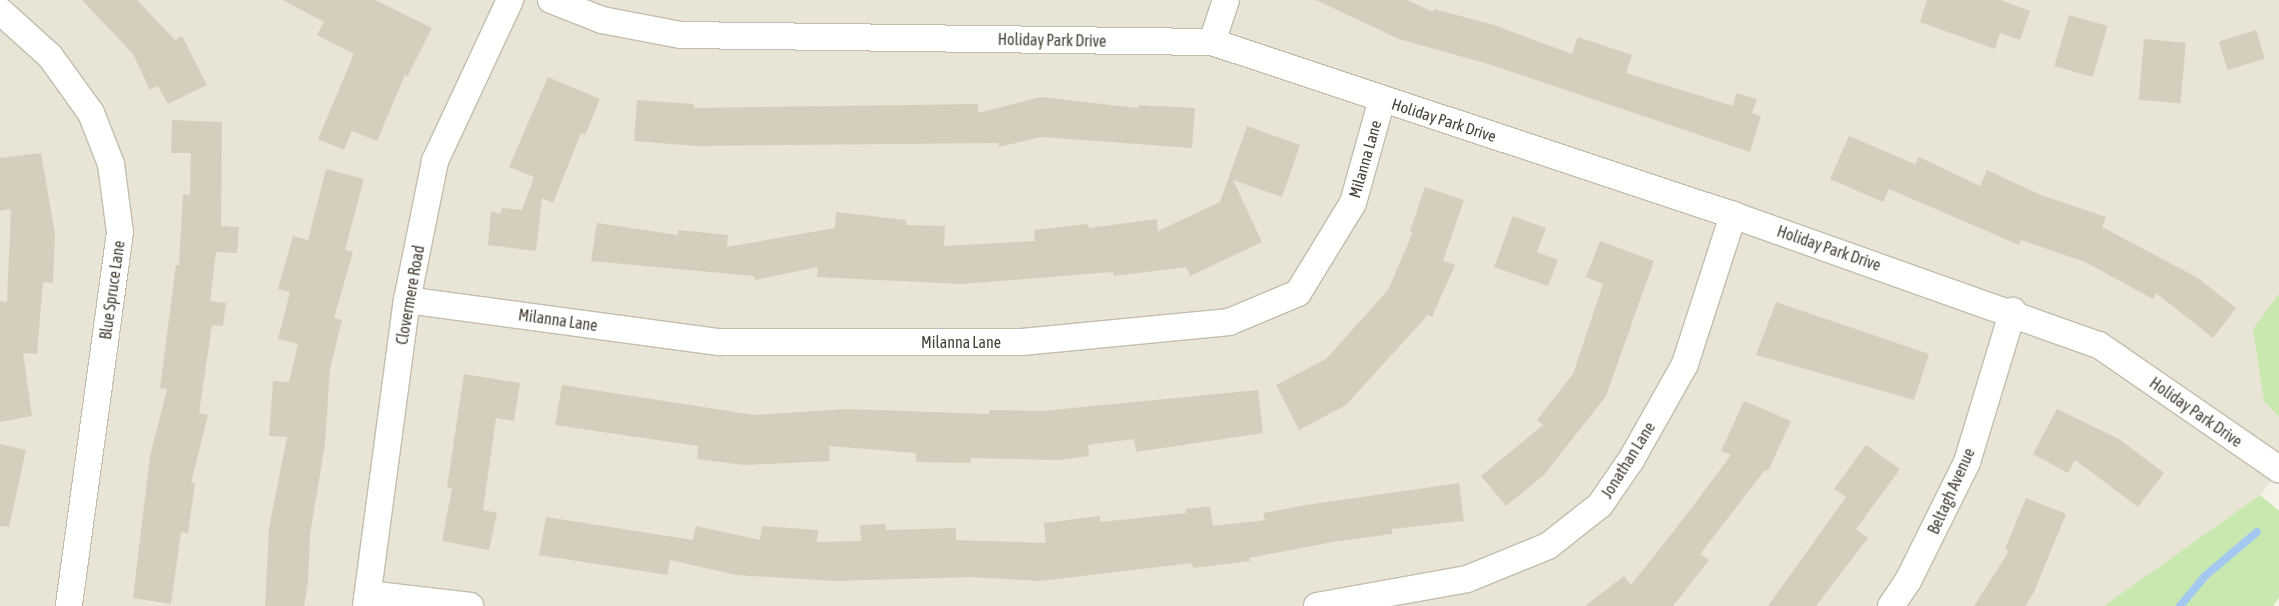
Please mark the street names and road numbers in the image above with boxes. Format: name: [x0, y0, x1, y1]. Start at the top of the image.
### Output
street label: Holiday Park Drive: [998, 29, 1106, 51]
street label: Holiday Park Drive: [1389, 94, 1499, 146]
street label: Milanna Lane: [1345, 118, 1385, 200]
street label: Holiday Park Drive: [1775, 221, 1883, 275]
street label: Blue Spruce Lane: [96, 239, 128, 341]
street label: Clovermere Road: [392, 244, 428, 346]
street label: Milanna Lane: [517, 305, 599, 335]
street label: Milanna Lane: [921, 332, 1001, 352]
street label: Holiday Park Drive: [2146, 373, 2246, 451]
street label: Jonathan Lane: [1597, 418, 1659, 502]
street label: Beltagh Avenue: [1923, 445, 1979, 537]

